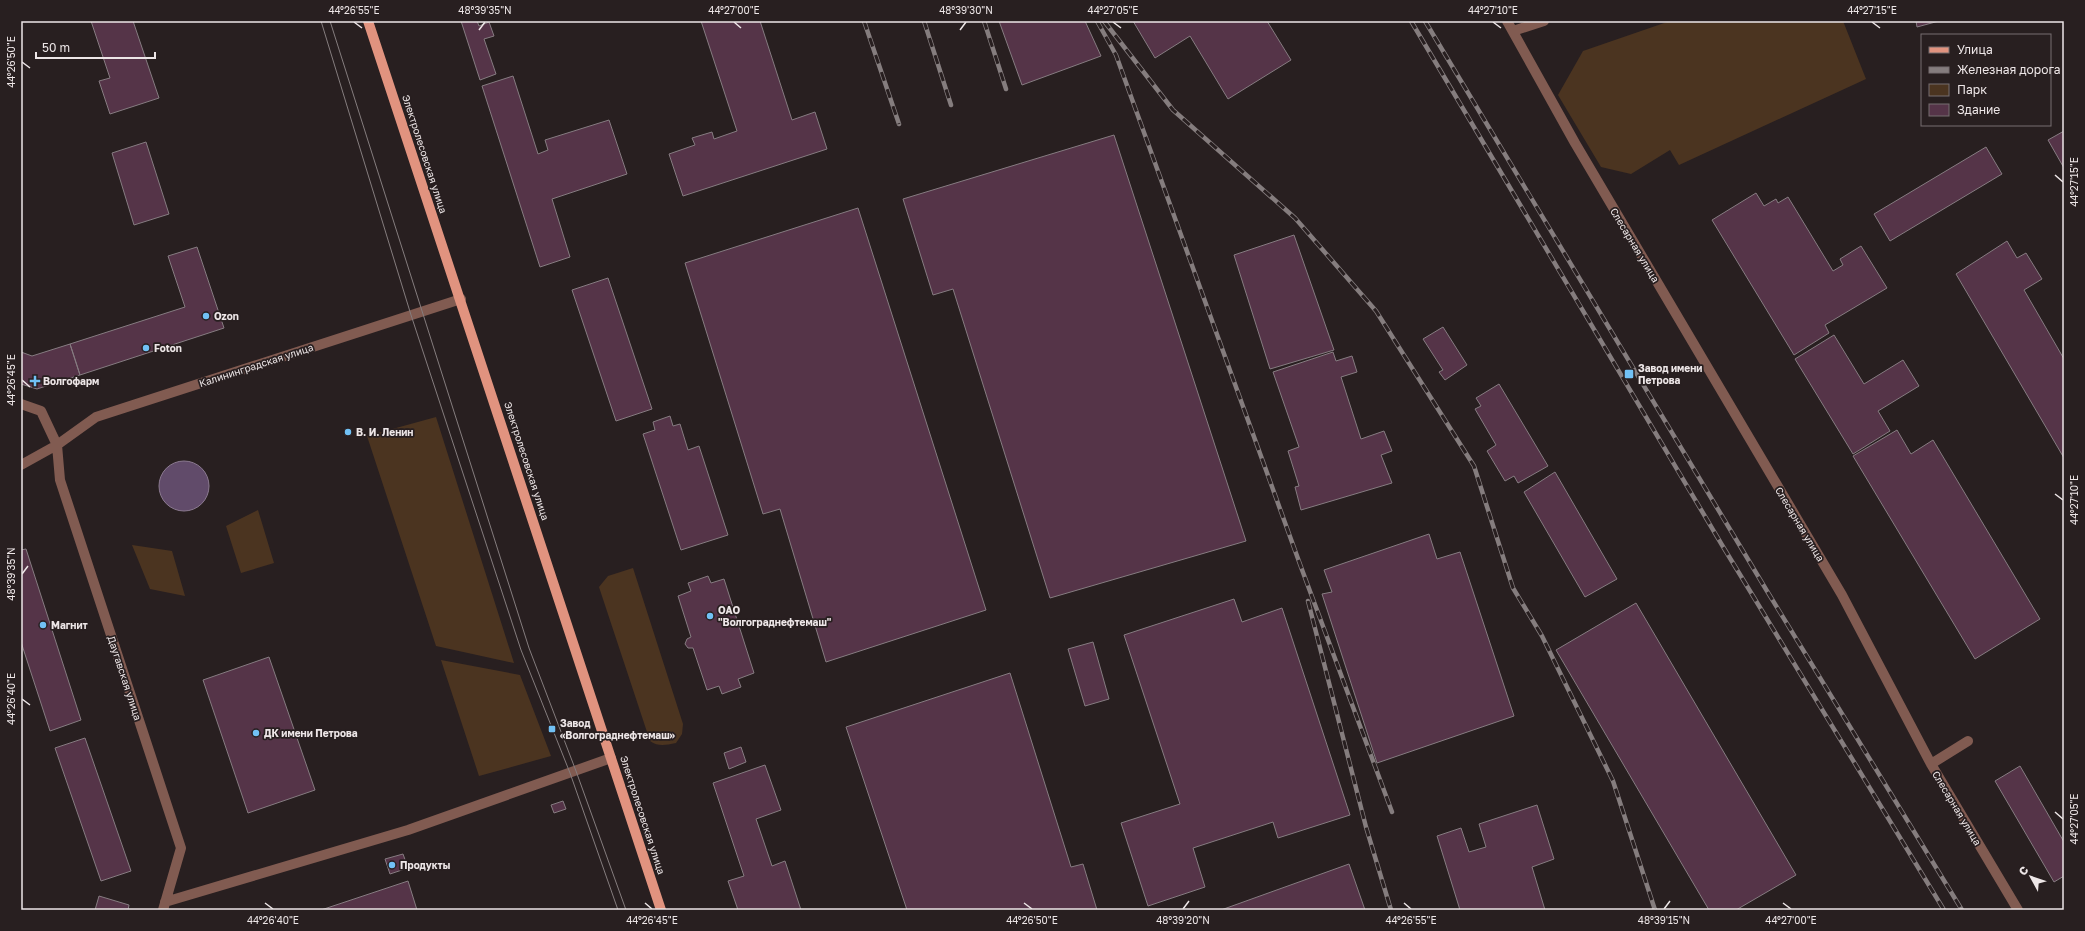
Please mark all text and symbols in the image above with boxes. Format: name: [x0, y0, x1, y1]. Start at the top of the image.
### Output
text: 44°26'55"E: [328, 4, 380, 16]
text: 48°39'35"N: [458, 4, 512, 16]
text: 44°27'00"E: [708, 4, 760, 16]
text: 48°39'30"N: [939, 4, 993, 16]
text: 44°27'05"E: [1088, 4, 1138, 16]
text: 44°27'10"E: [1468, 4, 1518, 16]
text: 44°27'15"E: [1847, 4, 1897, 16]
scale bar: [36, 34, 155, 60]
legend: [1921, 34, 2051, 126]
text: 44°26'50"E: [5, 36, 17, 88]
text: 50 m: [42, 40, 70, 55]
text: Улица: [1957, 42, 1993, 57]
text: Железная дорога: [1957, 62, 2060, 77]
text: Парк: [1957, 82, 1987, 97]
street label: Электролесовская улица: [400, 93, 450, 215]
text: Здание: [1957, 102, 2000, 117]
text: 44°27'15"E: [2068, 157, 2080, 207]
street label: Слесарная улица: [1608, 206, 1662, 284]
place label: Ozon: [214, 310, 239, 322]
marker: Ozon: [201, 311, 211, 321]
street label: Калининградская улица: [197, 341, 315, 389]
place label: Foton: [154, 342, 182, 354]
marker: Foton: [141, 343, 151, 353]
text: 44°26'45"E: [5, 354, 17, 406]
place label: Завод имени Петрова: [1638, 362, 1702, 386]
marker: Завод имени Петрова: [1623, 368, 1635, 380]
place label: Волгофарм: [43, 375, 99, 387]
marker: Волгофарм: [30, 376, 40, 386]
street label: Электролесовская улица: [502, 400, 552, 522]
place label: В. И. Ленин: [356, 426, 413, 438]
marker: В. И. Ленин: [343, 427, 353, 437]
text: 44°27'10"E: [2068, 475, 2080, 525]
street label: Слесарная улица: [1773, 485, 1827, 563]
text: 48°39'35"N: [5, 547, 17, 601]
place label: ОАО "Волгограднефтемаш": [718, 604, 832, 628]
marker: ОАО "Волгограднефтемаш": [705, 611, 715, 621]
place label: Магнит: [51, 619, 88, 631]
marker: Магнит: [38, 620, 48, 630]
street label: Даугавская улица: [106, 634, 144, 722]
text: 44°26'40"E: [5, 673, 17, 725]
place label: Завод «Волгограднефтемаш»: [560, 717, 676, 741]
marker: Завод «Волгограднефтемаш»: [547, 724, 557, 734]
place label: ДК имени Петрова: [264, 727, 358, 739]
marker: ДК имени Петрова: [251, 728, 261, 738]
street label: Электролесовская улица: [618, 754, 668, 876]
street label: Слесарная улица: [1930, 769, 1984, 847]
text: 44°27'05"E: [2068, 794, 2080, 844]
north arrow: [2011, 857, 2051, 897]
place label: Продукты: [400, 859, 450, 871]
marker: Продукты: [387, 860, 397, 870]
text: С: [2015, 863, 2031, 877]
text: 44°26'40"E: [247, 914, 299, 926]
text: 44°26'45"E: [626, 914, 678, 926]
text: 44°26'50"E: [1006, 914, 1058, 926]
text: 48°39'20"N: [1156, 914, 1210, 926]
text: 44°26'55"E: [1385, 914, 1437, 926]
text: 48°39'15"N: [1638, 914, 1690, 926]
text: 44°27'00"E: [1765, 914, 1817, 926]

